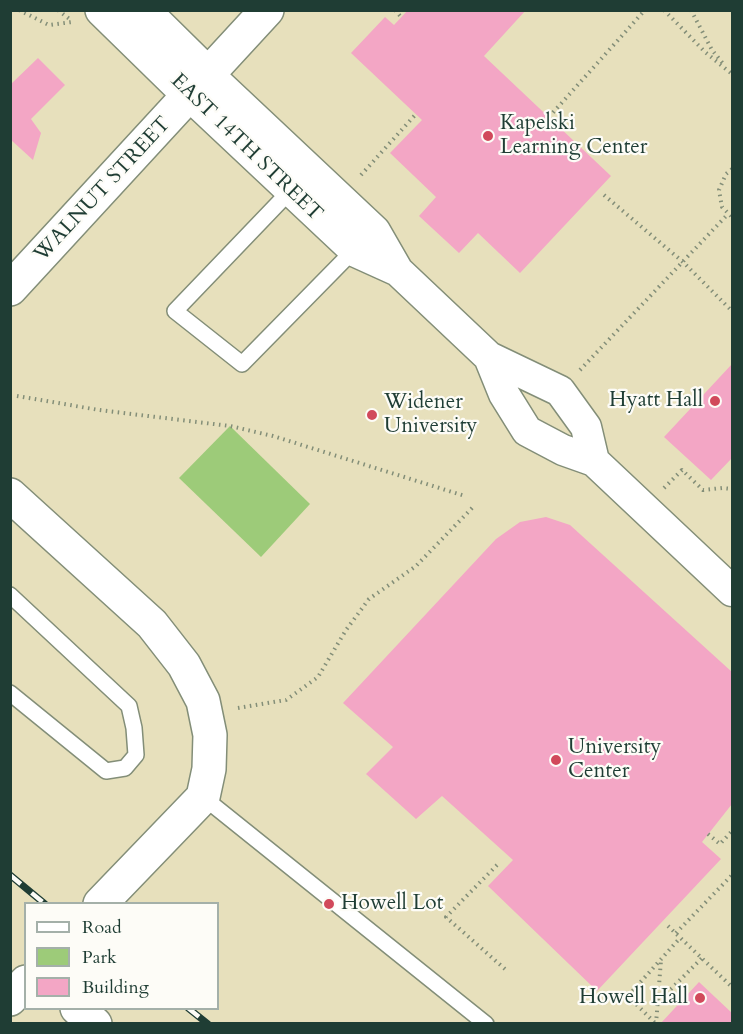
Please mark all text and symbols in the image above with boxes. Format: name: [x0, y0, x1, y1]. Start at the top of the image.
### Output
street label: EAST 14TH STREET: [165, 69, 327, 227]
place label: Kapelski Learning Center: [500, 111, 648, 161]
street label: WALNUT STREET: [29, 112, 177, 268]
marker: Kapelski Learning Center: [481, 129, 495, 143]
place label: Hyatt Hall: [609, 388, 703, 414]
place label: Widener University: [384, 390, 477, 440]
marker: Hyatt Hall: [708, 394, 722, 408]
marker: Widener University: [365, 408, 379, 422]
place label: University Center: [568, 735, 661, 785]
marker: University Center: [549, 753, 563, 767]
place label: Howell Lot: [341, 891, 443, 917]
marker: Howell Lot: [322, 897, 336, 911]
legend: [24, 902, 219, 1010]
text: Road: [82, 915, 122, 940]
text: Park: [82, 945, 117, 970]
text: Building: [82, 975, 149, 1000]
place label: Howell Hall: [579, 985, 688, 1011]
marker: Howell Hall: [693, 991, 707, 1005]

